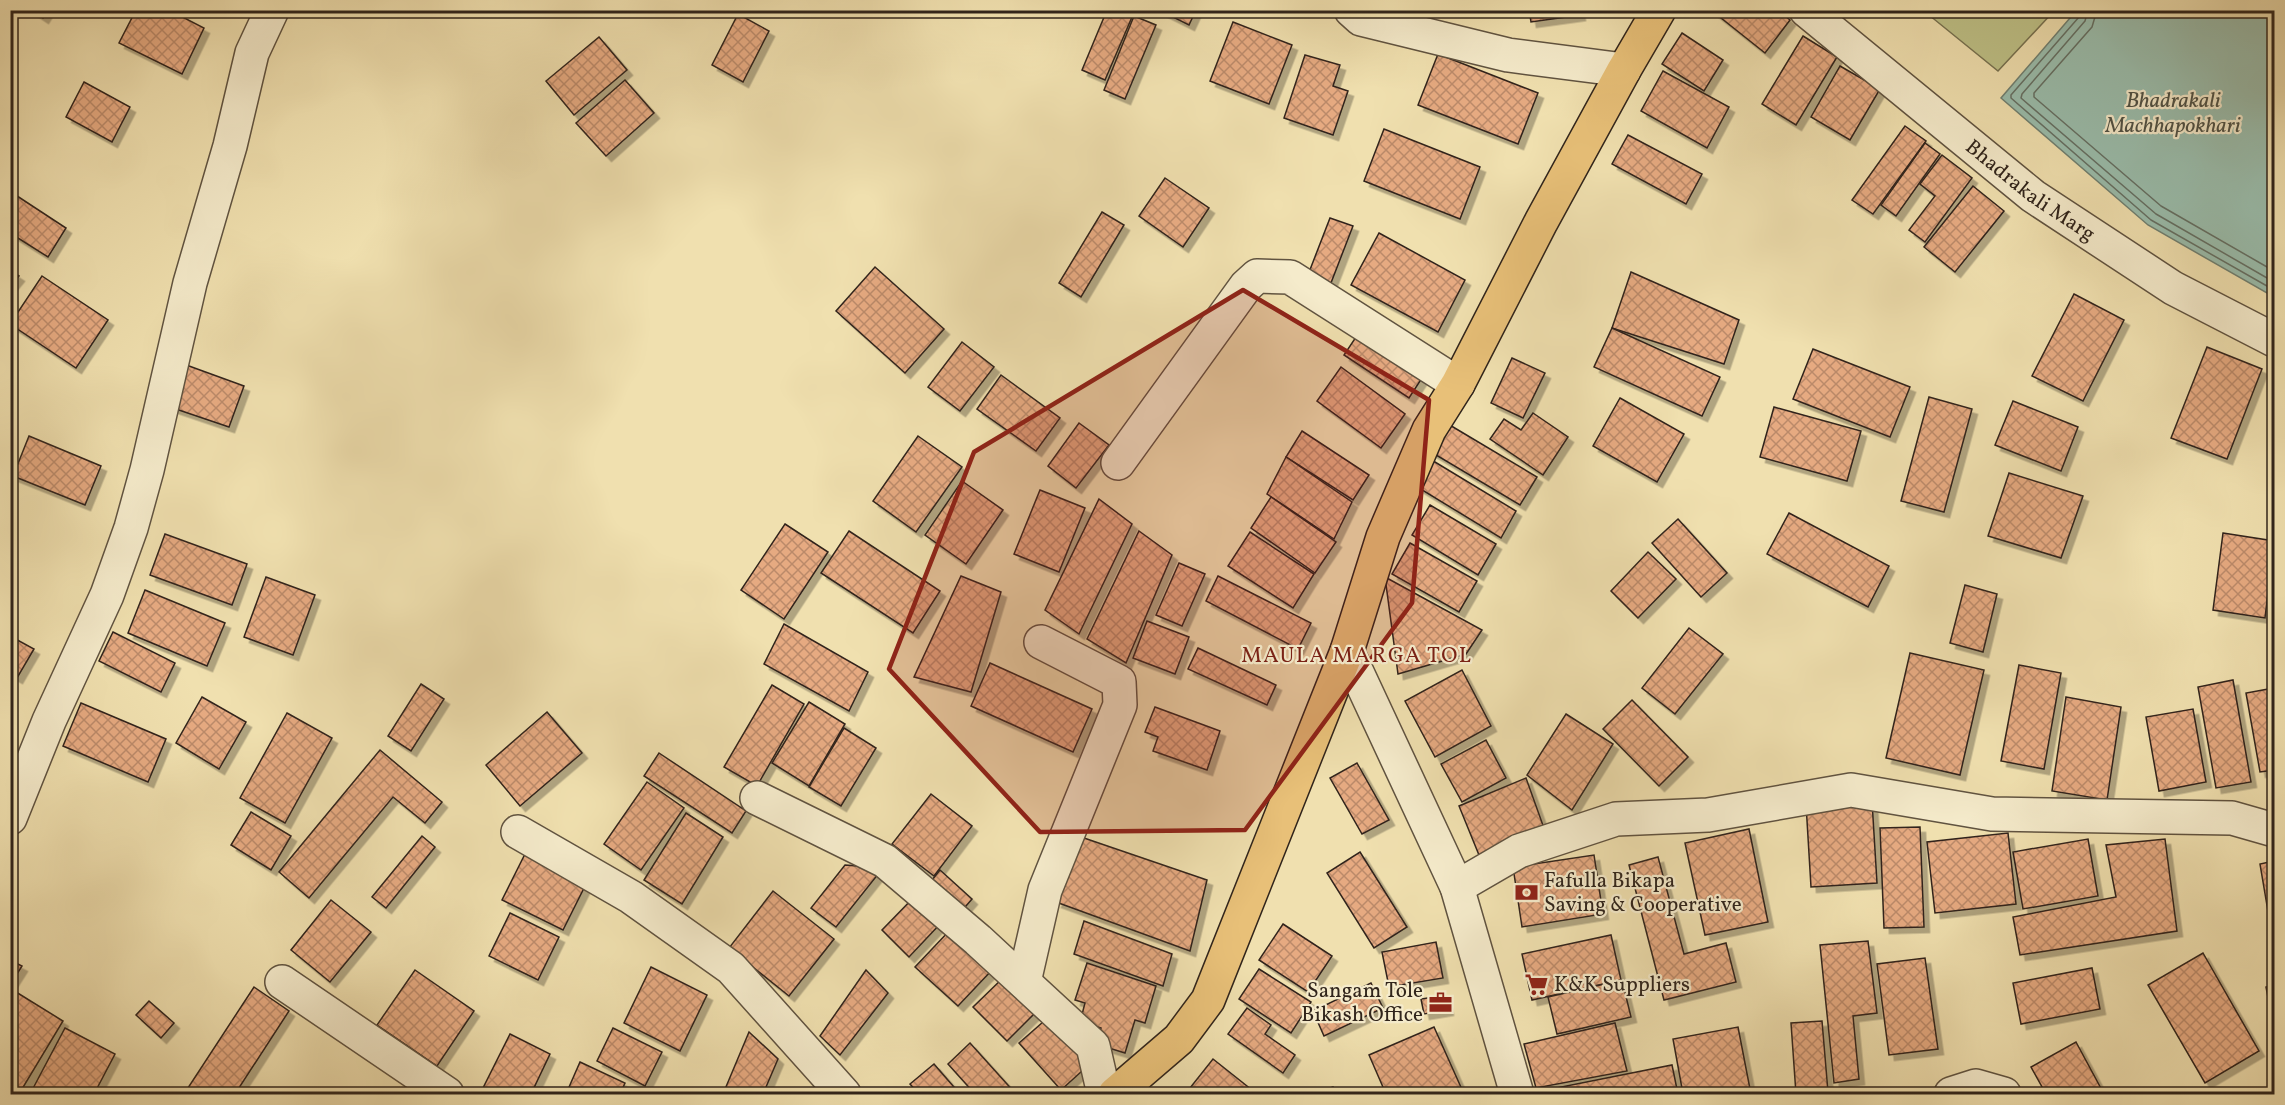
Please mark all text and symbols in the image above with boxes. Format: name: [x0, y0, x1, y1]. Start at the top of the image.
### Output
water label: Bhadrakali Machhapokhari: [2105, 86, 2241, 142]
street label: Bhadrakali Marg: [1958, 133, 2101, 249]
district label: MAULA MARGA TOL: [1241, 641, 1473, 672]
place label: Fafulla Bikapa Saving & Cooperative: [1544, 867, 1742, 920]
bank icon: Fafulla Bikapa Saving & Cooperative: [1513, 879, 1539, 905]
supermarket icon: K&K Suppliers: [1523, 971, 1549, 997]
place label: K&K Suppliers: [1554, 971, 1690, 1000]
place label: Sangam Tole Bikash Office: [1301, 977, 1423, 1030]
office icon: Sangam Tole Bikash Office: [1428, 989, 1454, 1015]

